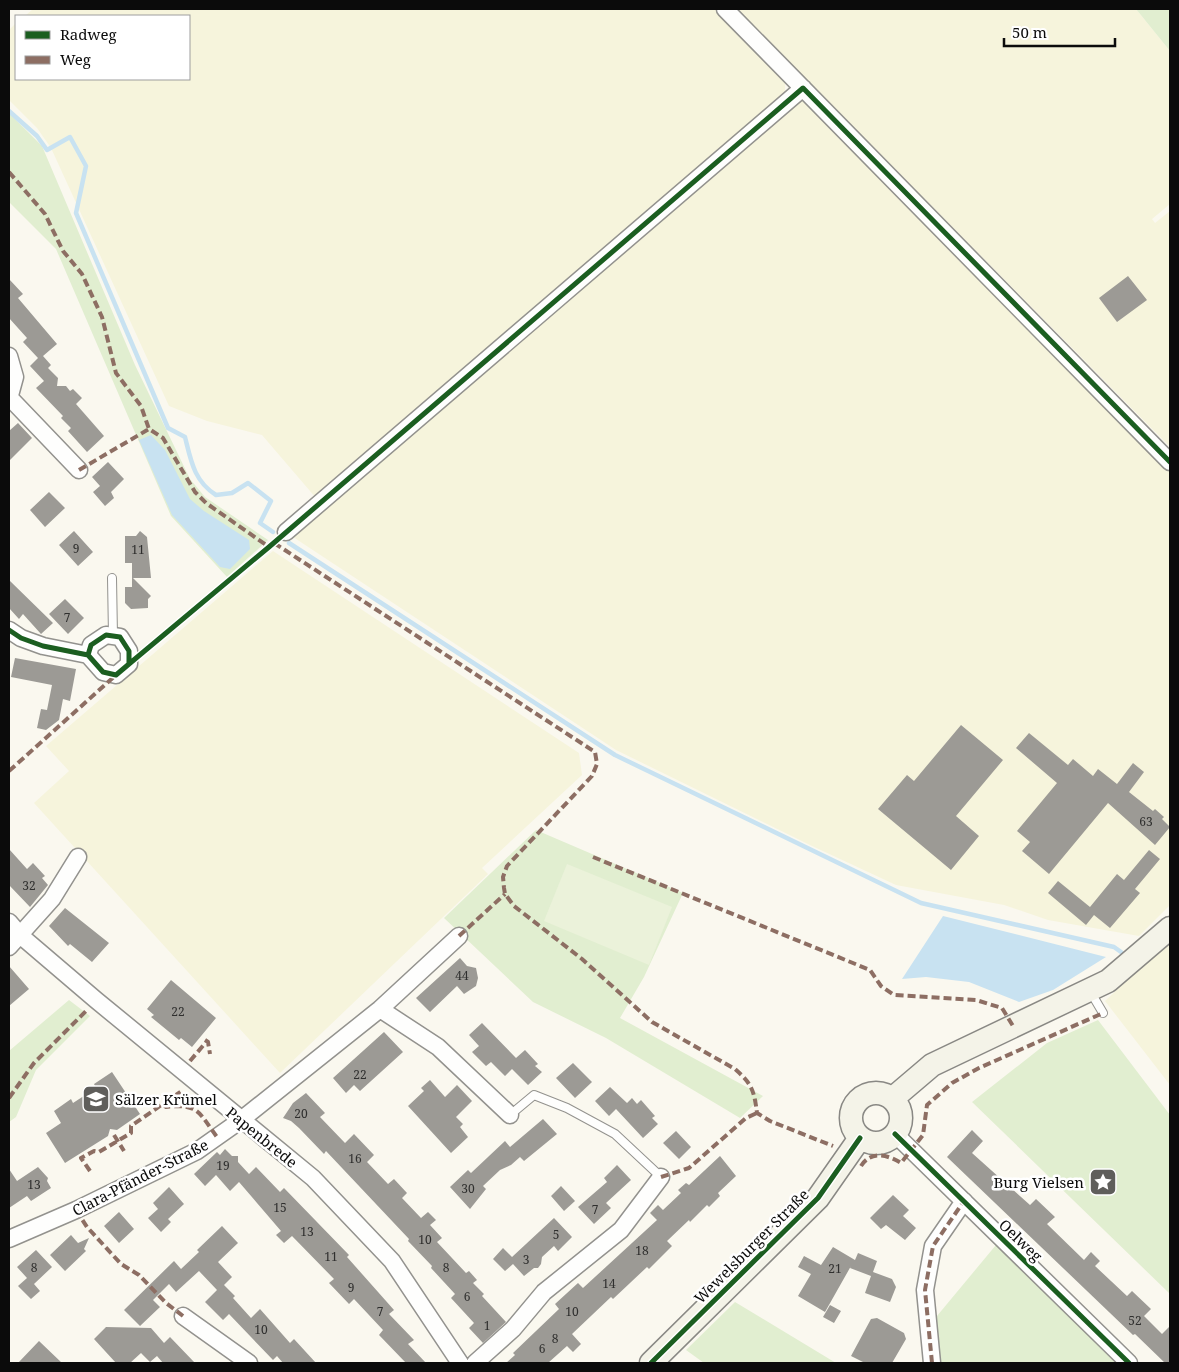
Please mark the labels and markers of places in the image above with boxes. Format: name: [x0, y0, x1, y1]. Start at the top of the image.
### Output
school or university icon: Sälzer Krümel: [81, 1084, 111, 1114]
place label: Sälzer Krümel: [115, 1089, 217, 1109]
place icon: Burg Vielsen: [1088, 1167, 1118, 1197]
place label: Burg Vielsen: [994, 1172, 1084, 1192]

